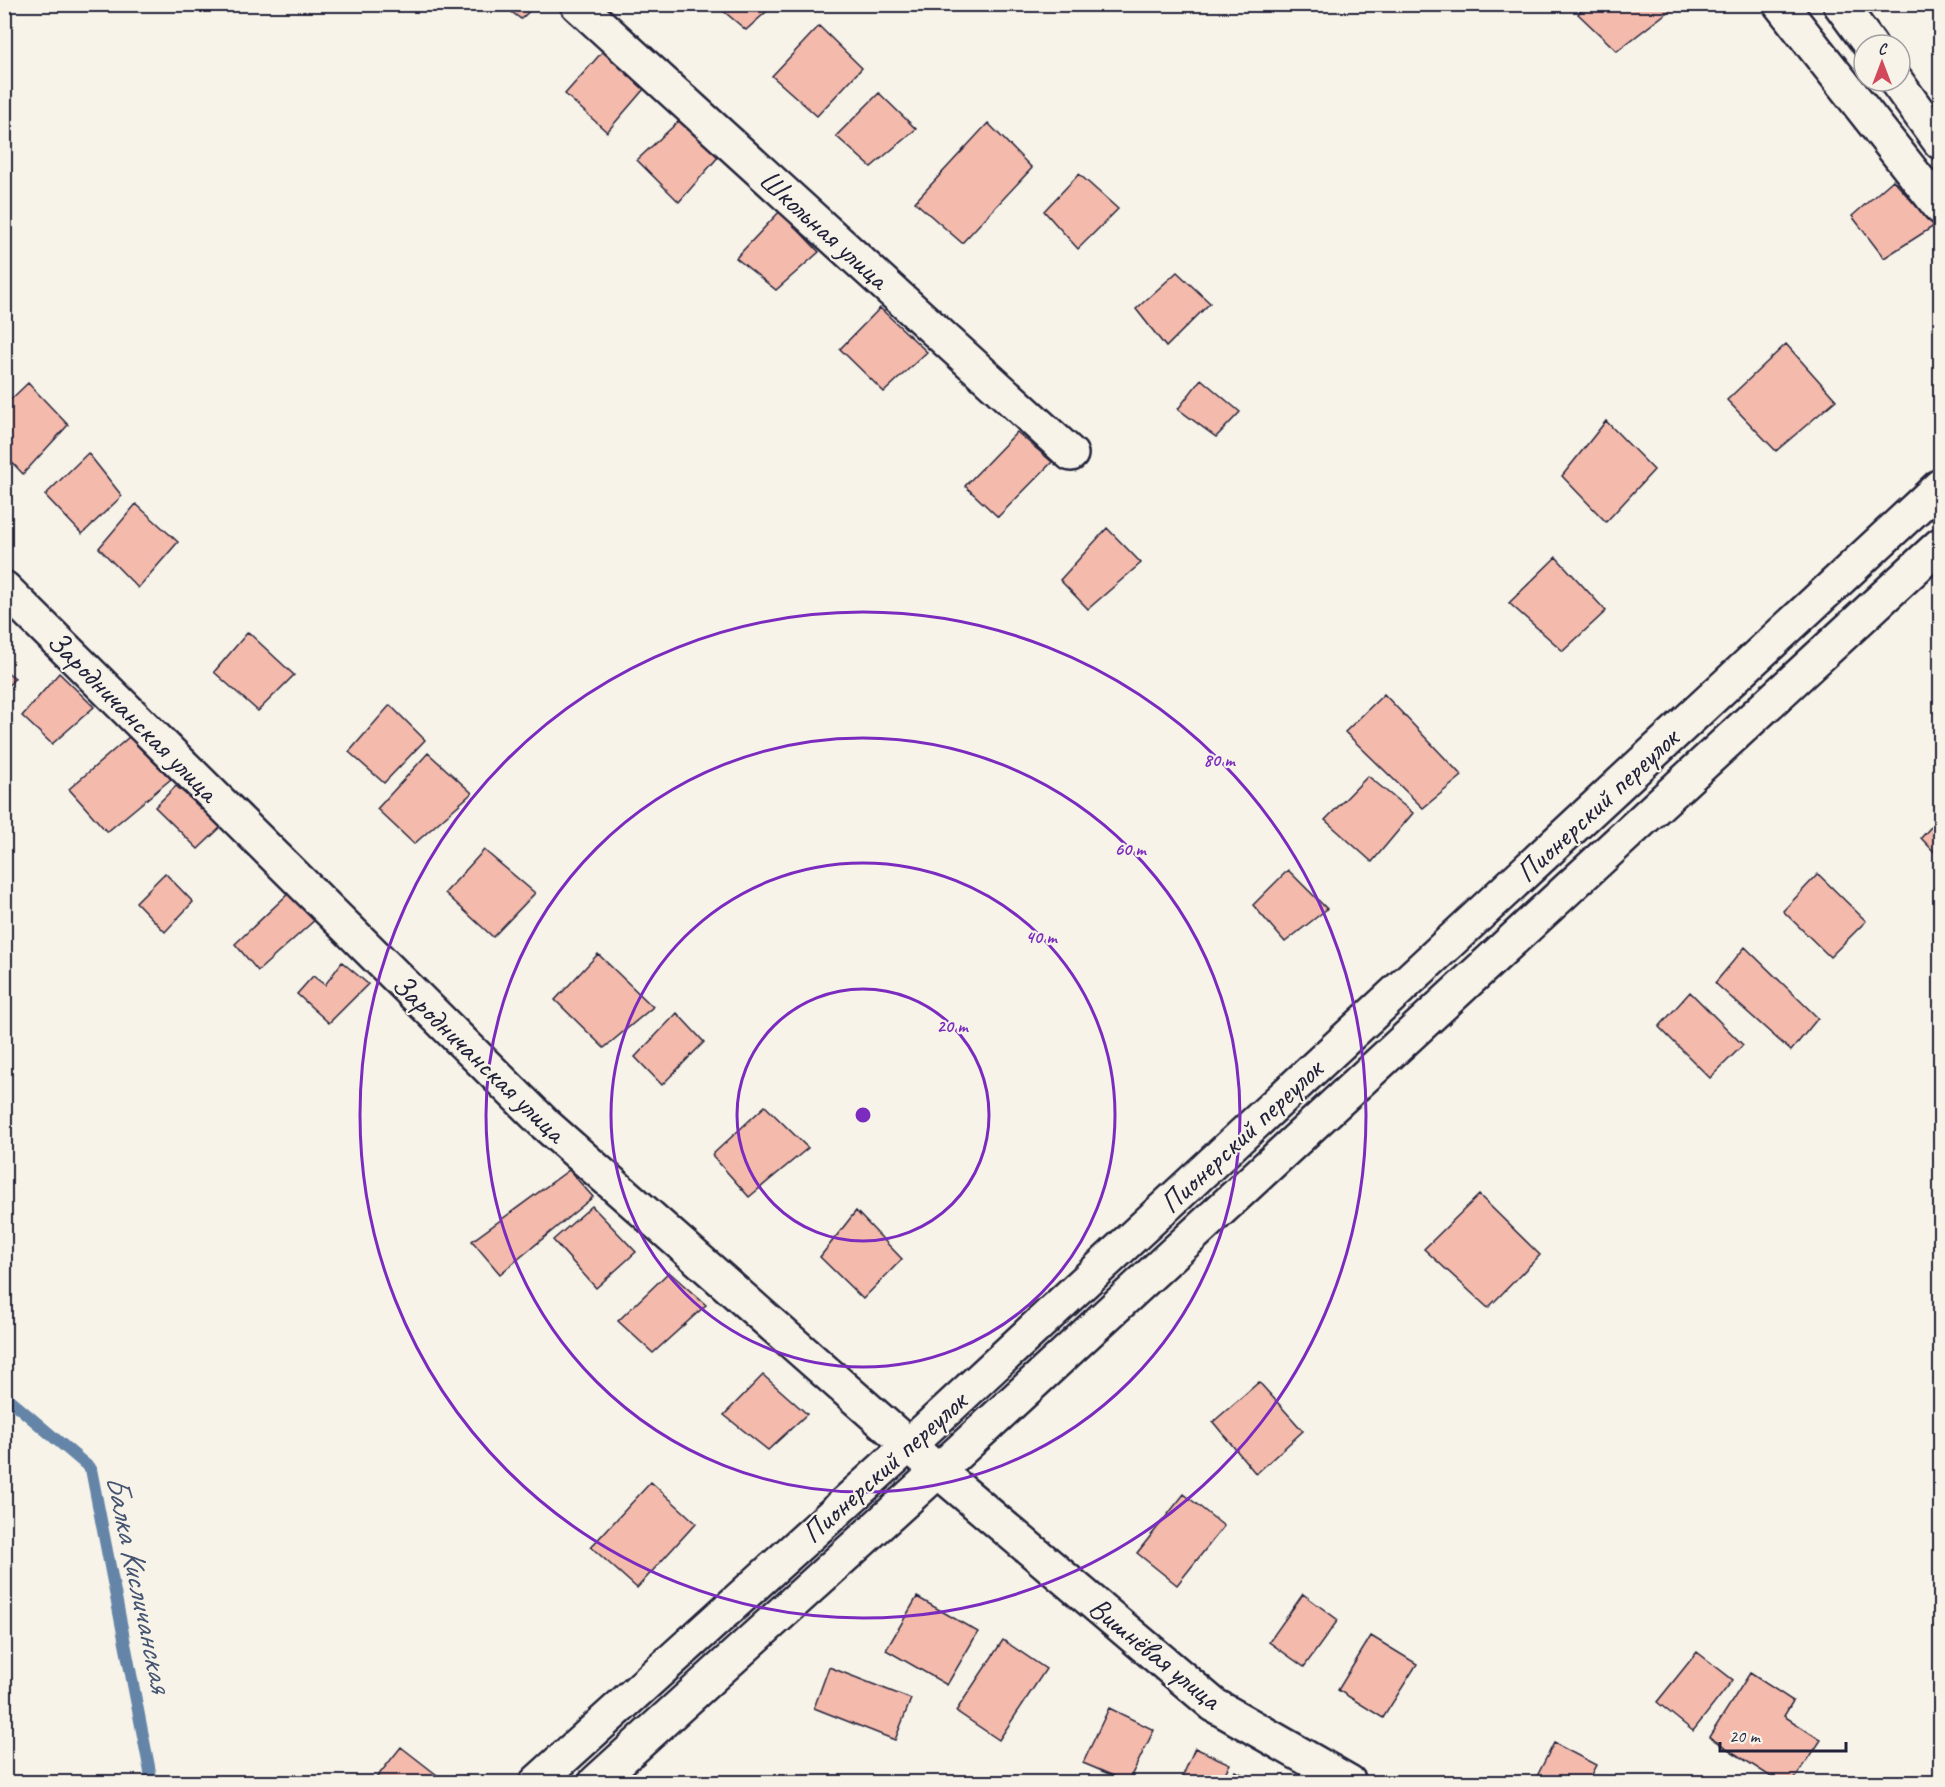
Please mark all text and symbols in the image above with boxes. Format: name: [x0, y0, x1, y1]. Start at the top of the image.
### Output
north arrow: [1852, 33, 1912, 93]
text: С: [1878, 39, 1888, 59]
street label: Школьная улица: [751, 161, 899, 299]
street label: Зародничанская улица: [39, 622, 229, 812]
street label: Пионерский переулок: [1507, 718, 1689, 890]
text: 80 m: [1204, 749, 1236, 771]
text: 60 m: [1114, 838, 1147, 860]
text: 40 m: [1026, 926, 1058, 948]
street label: Зародничанская улица: [384, 965, 576, 1153]
text: 20 m: [937, 1015, 969, 1037]
street label: Пионерский переулок: [1151, 1049, 1333, 1221]
centre of rings: [853, 1105, 873, 1125]
street label: Пионерский переулок: [793, 1381, 977, 1551]
water label: Балка Кисличанская: [96, 1471, 183, 1699]
street label: Вишнёвая улица: [1081, 1588, 1230, 1719]
scale bar: [1720, 1715, 1846, 1753]
text: 20 m: [1729, 1725, 1762, 1747]

